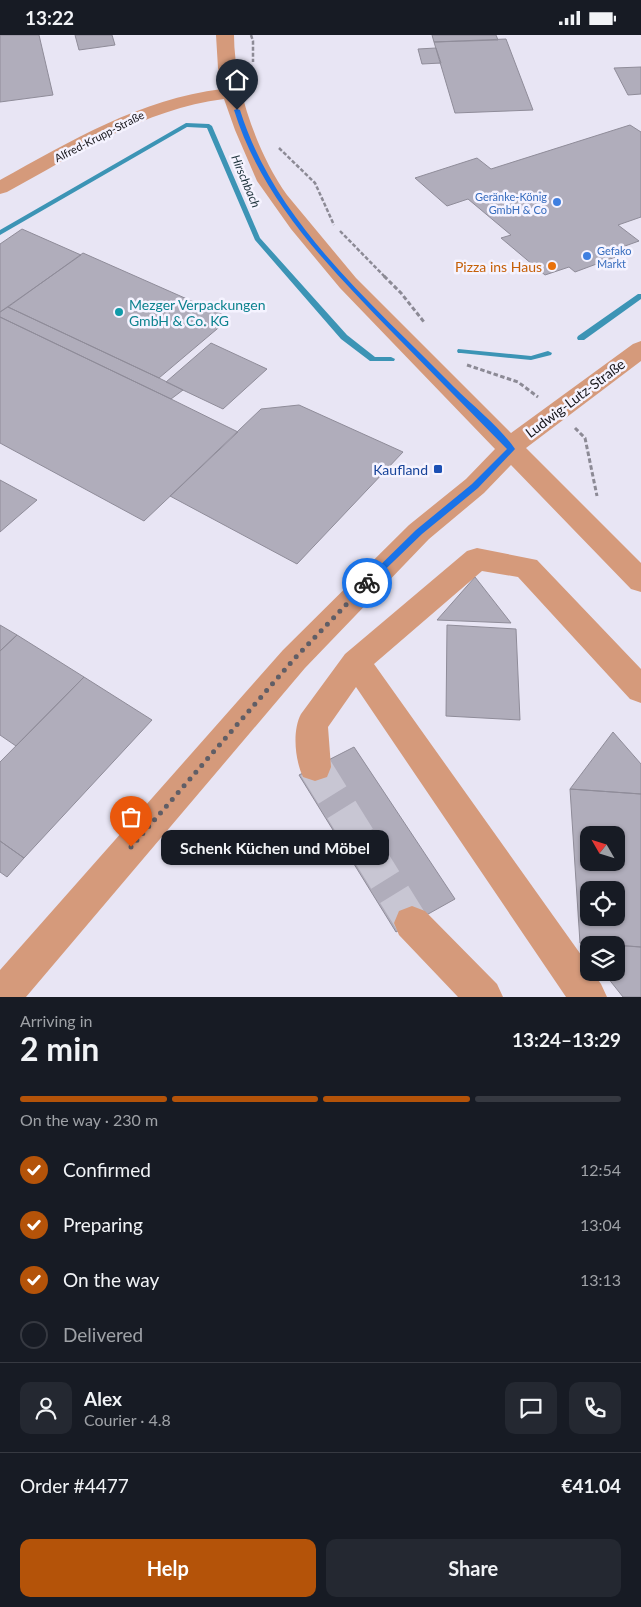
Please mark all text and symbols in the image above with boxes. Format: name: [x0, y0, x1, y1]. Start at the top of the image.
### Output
text: 13:22: [25, 6, 74, 29]
pin: [216, 59, 258, 110]
icon: home: [223, 66, 251, 94]
street label: Alfred-Krupp-Straße: [52, 108, 146, 164]
water label: Hirschbach: [228, 152, 264, 210]
place label: Geränke-König GmbH & Co: [475, 190, 547, 216]
marker: Geränke-König GmbH & Co: [551, 196, 563, 208]
place label: Gefako Markt: [597, 244, 632, 270]
marker: Gefako Markt: [581, 250, 593, 262]
place label: Pizza ins Haus: [455, 258, 542, 275]
marker: Pizza ins Haus: [546, 260, 558, 272]
place label: Mezger Verpackungen GmbH & Co. KG: [129, 296, 265, 329]
marker: Mezger Verpackungen GmbH & Co. KG: [113, 306, 125, 318]
street label: Ludwig-Lutz-Straße: [522, 355, 628, 441]
place label: Kaufland: [373, 461, 428, 478]
marker: Kaufland: [432, 463, 444, 475]
courier: [342, 558, 392, 608]
icon: bike: [353, 569, 381, 597]
pin: [110, 796, 152, 847]
icon: bag: [117, 803, 145, 831]
north arrow: [580, 826, 625, 871]
map controls: [580, 826, 625, 981]
callout: Schenk Küchen und Möbel: [161, 829, 388, 865]
text: Schenk Küchen und Möbel: [180, 838, 370, 857]
button: locate: [580, 881, 625, 926]
button: layers: [580, 936, 625, 981]
text: Arriving in: [20, 1011, 93, 1030]
text: 13:24–13:29: [512, 1028, 621, 1051]
text: 2 min: [20, 1029, 99, 1068]
text: On the way · 230 m: [20, 1110, 158, 1129]
icon: check: [20, 1156, 48, 1184]
text: Confirmed: [63, 1158, 151, 1181]
text: 12:54: [580, 1160, 621, 1179]
icon: check: [20, 1211, 48, 1239]
text: Preparing: [63, 1213, 143, 1236]
text: 13:04: [580, 1215, 621, 1234]
icon: check: [20, 1266, 48, 1294]
text: On the way: [63, 1268, 159, 1291]
text: 13:13: [580, 1270, 621, 1289]
text: Delivered: [63, 1323, 143, 1346]
button: person: [20, 1382, 72, 1434]
button: chat: [505, 1382, 557, 1434]
button: phone: [569, 1382, 621, 1434]
text: Alex: [84, 1387, 122, 1410]
text: Courier · 4.8: [84, 1410, 171, 1429]
text: Order #4477: [20, 1474, 129, 1497]
text: €41.04: [561, 1474, 621, 1497]
button: Help: [20, 1539, 316, 1597]
button: Share: [326, 1539, 621, 1597]

